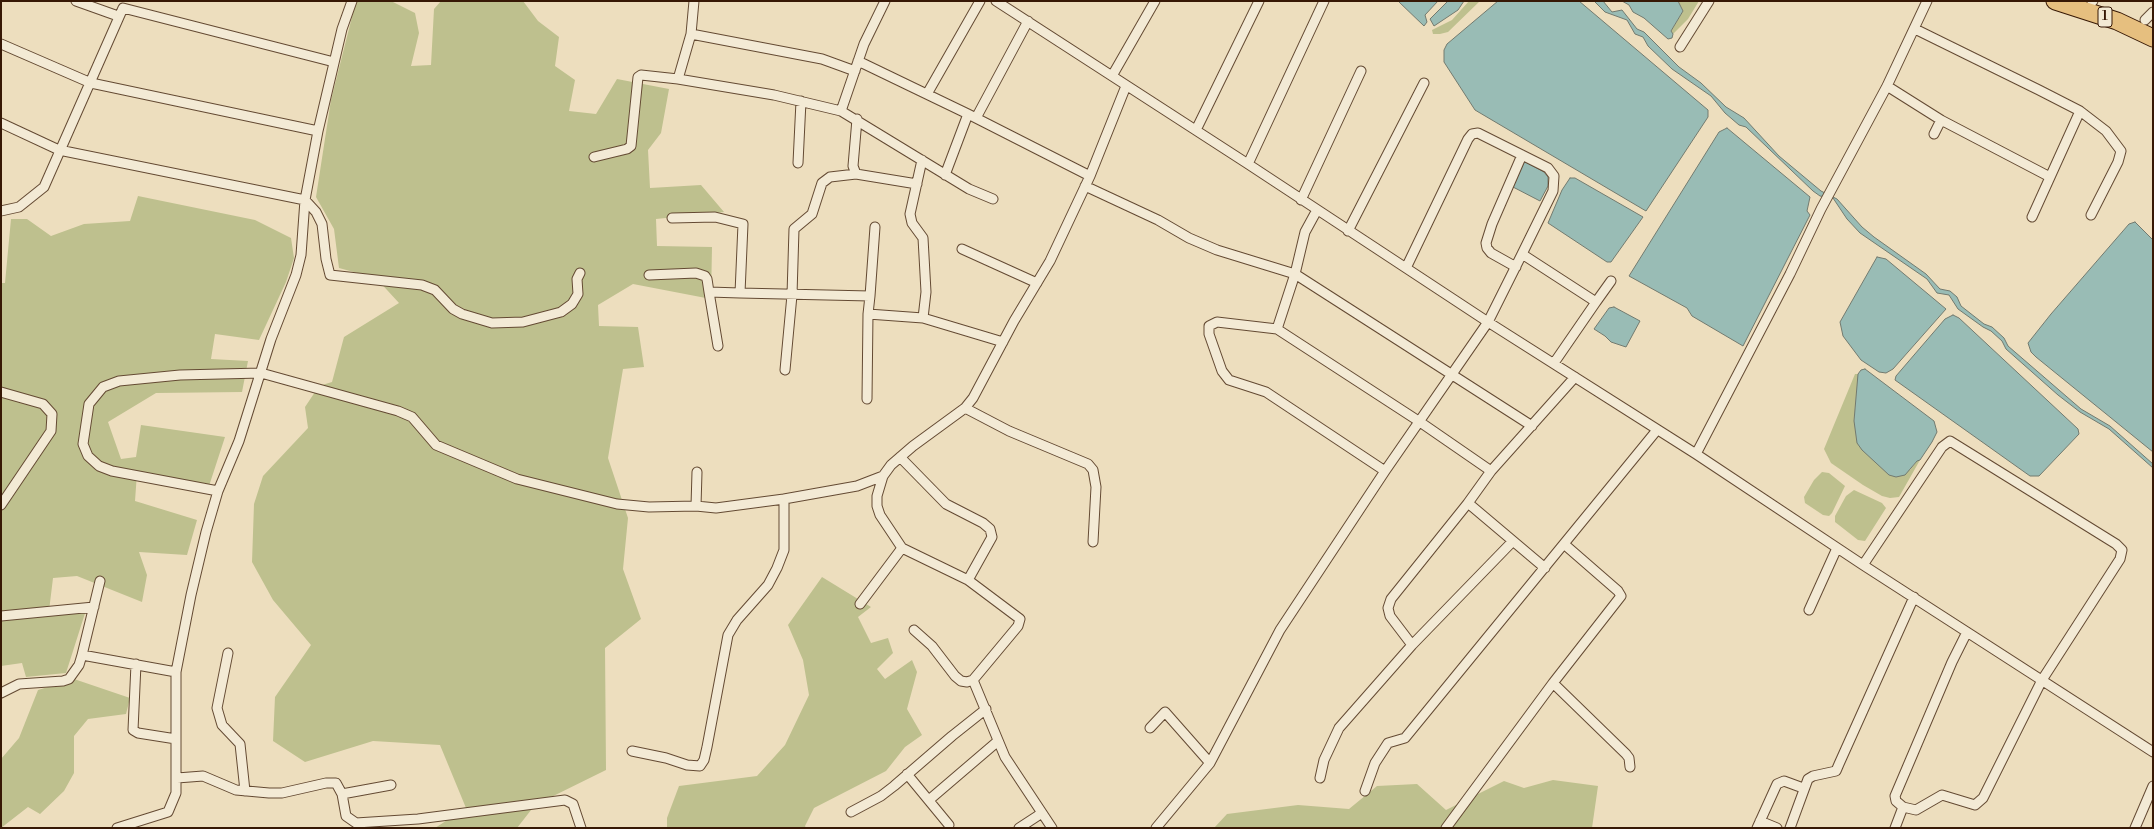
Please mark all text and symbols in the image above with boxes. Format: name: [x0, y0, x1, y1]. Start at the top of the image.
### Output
road number: 1: [2098, 7, 2112, 27]

